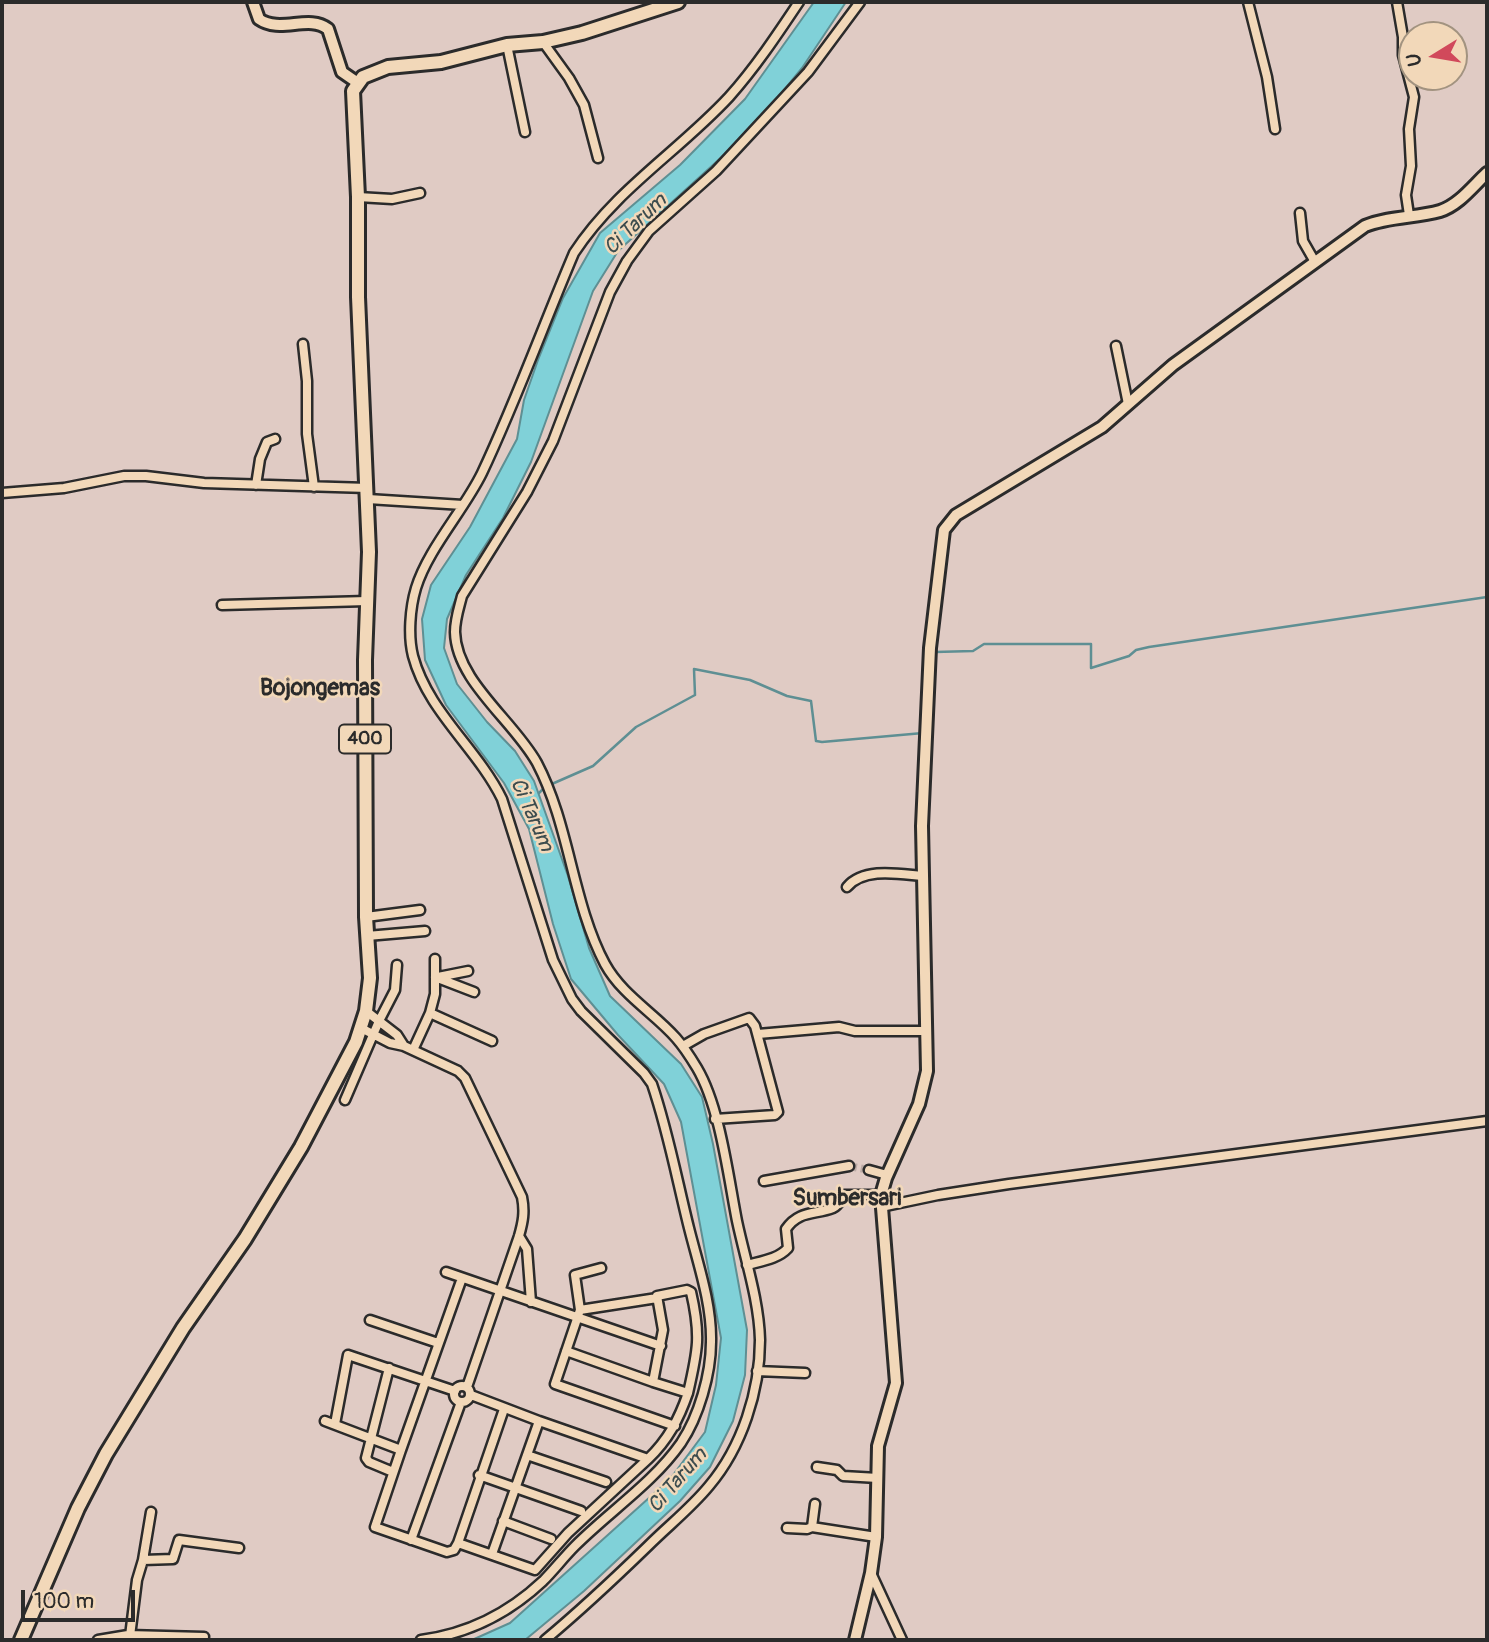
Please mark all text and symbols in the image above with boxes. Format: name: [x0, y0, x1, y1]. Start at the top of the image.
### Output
north arrow: [1398, 21, 1468, 91]
text: U: [1401, 51, 1427, 68]
water label: Ci Tarum: [599, 189, 673, 261]
district label: Bojongemas: [260, 675, 380, 703]
road number: 400: [339, 724, 391, 754]
water label: Ci Tarum: [504, 774, 558, 856]
district label: Sumbersari: [793, 1185, 901, 1213]
water label: Ci Tarum: [643, 1443, 713, 1519]
scale bar: [24, 1576, 138, 1620]
text: 100 m: [34, 1588, 94, 1615]

